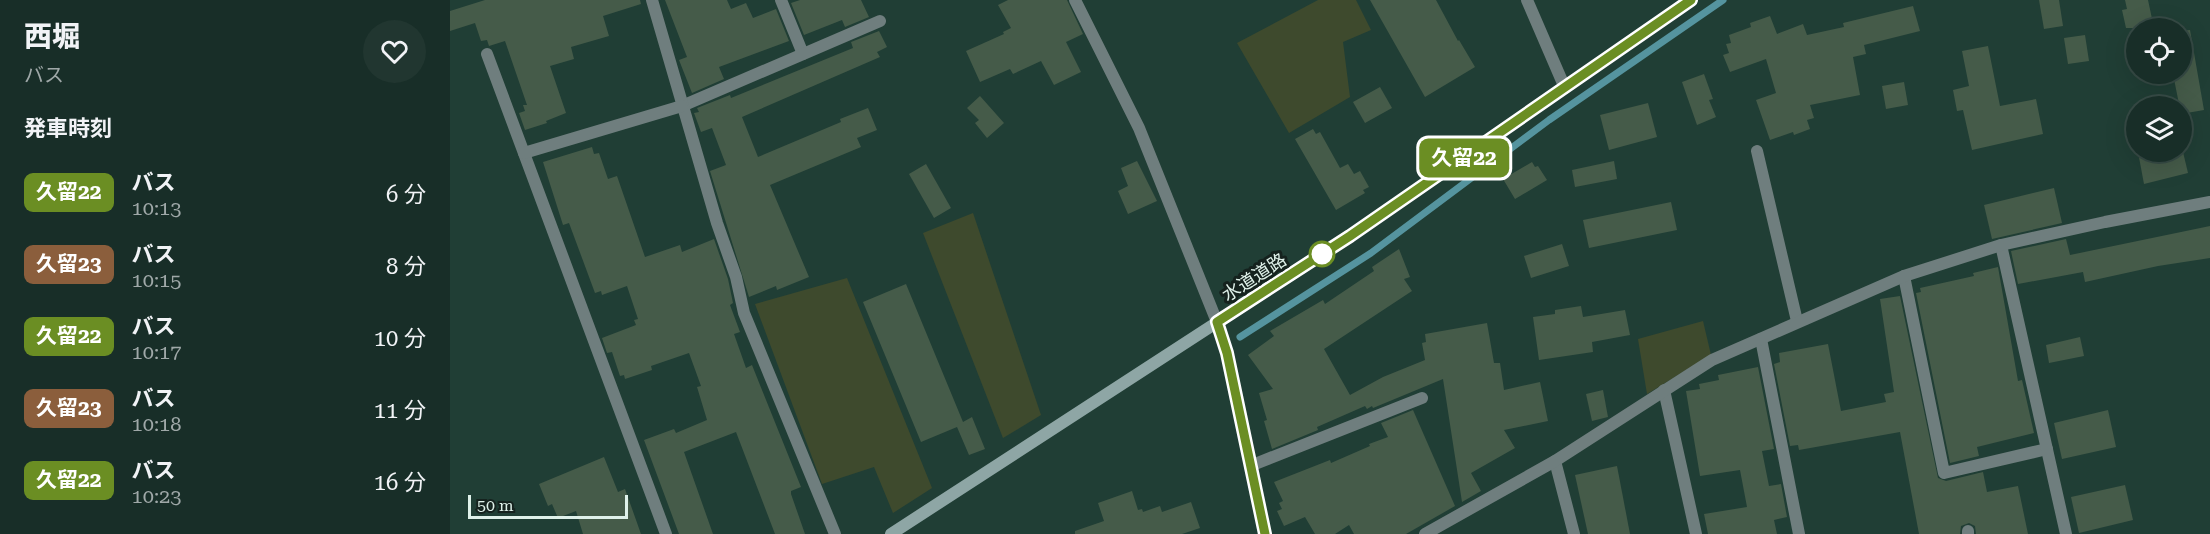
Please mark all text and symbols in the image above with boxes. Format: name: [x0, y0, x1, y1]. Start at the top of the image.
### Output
map controls: [2126, 18, 2192, 162]
button: locate: [2126, 18, 2192, 84]
text: 西堀: [24, 20, 80, 53]
button: heart: [363, 20, 426, 83]
text: バス: [24, 63, 64, 87]
button: layers: [2126, 96, 2192, 162]
text: 発車時刻: [24, 116, 112, 141]
line badge: 久留22: [1422, 138, 1506, 178]
text: 久留22: [1431, 146, 1497, 170]
text: バス: [132, 170, 176, 195]
text: 久留22: [36, 180, 102, 204]
text: 6 分: [386, 182, 426, 207]
text: 10:13: [132, 196, 181, 220]
unlabelled marker: [1309, 241, 1335, 267]
text: バス: [132, 242, 176, 267]
street label: 水道道路: [1218, 249, 1290, 305]
text: 久留23: [36, 252, 102, 276]
text: 8 分: [386, 254, 426, 279]
text: 10:15: [132, 268, 181, 292]
text: バス: [132, 314, 176, 339]
text: 久留22: [36, 324, 102, 348]
text: 10 分: [374, 326, 426, 351]
text: 10:17: [132, 340, 181, 364]
text: バス: [132, 386, 176, 411]
text: 久留23: [36, 396, 102, 420]
text: 11 分: [374, 398, 426, 423]
text: 10:18: [132, 412, 181, 436]
text: バス: [132, 458, 176, 483]
text: 久留22: [36, 468, 102, 492]
text: 16 分: [374, 470, 426, 495]
text: 10:23: [132, 484, 181, 508]
scale bar: [468, 492, 628, 520]
text: 50 m: [477, 496, 514, 515]

